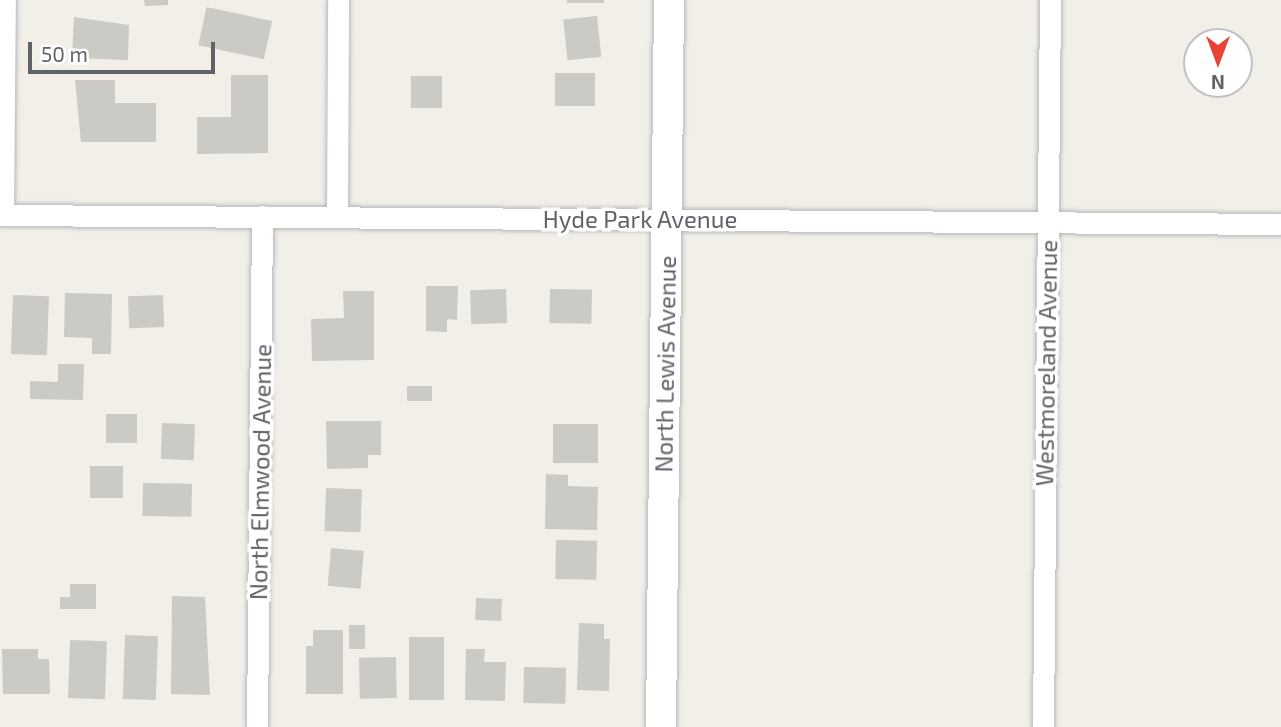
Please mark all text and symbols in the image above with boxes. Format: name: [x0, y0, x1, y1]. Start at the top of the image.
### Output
scale bar: [32, 28, 219, 72]
north arrow: [1183, 28, 1253, 98]
text: 50 m: [41, 41, 88, 66]
text: N: [1211, 71, 1225, 94]
street label: Hyde Park Avenue: [542, 205, 738, 233]
street label: Westmoreland Avenue: [1029, 239, 1063, 487]
street label: North Lewis Avenue: [649, 255, 681, 473]
street label: North Elmwood Avenue: [243, 343, 277, 601]

